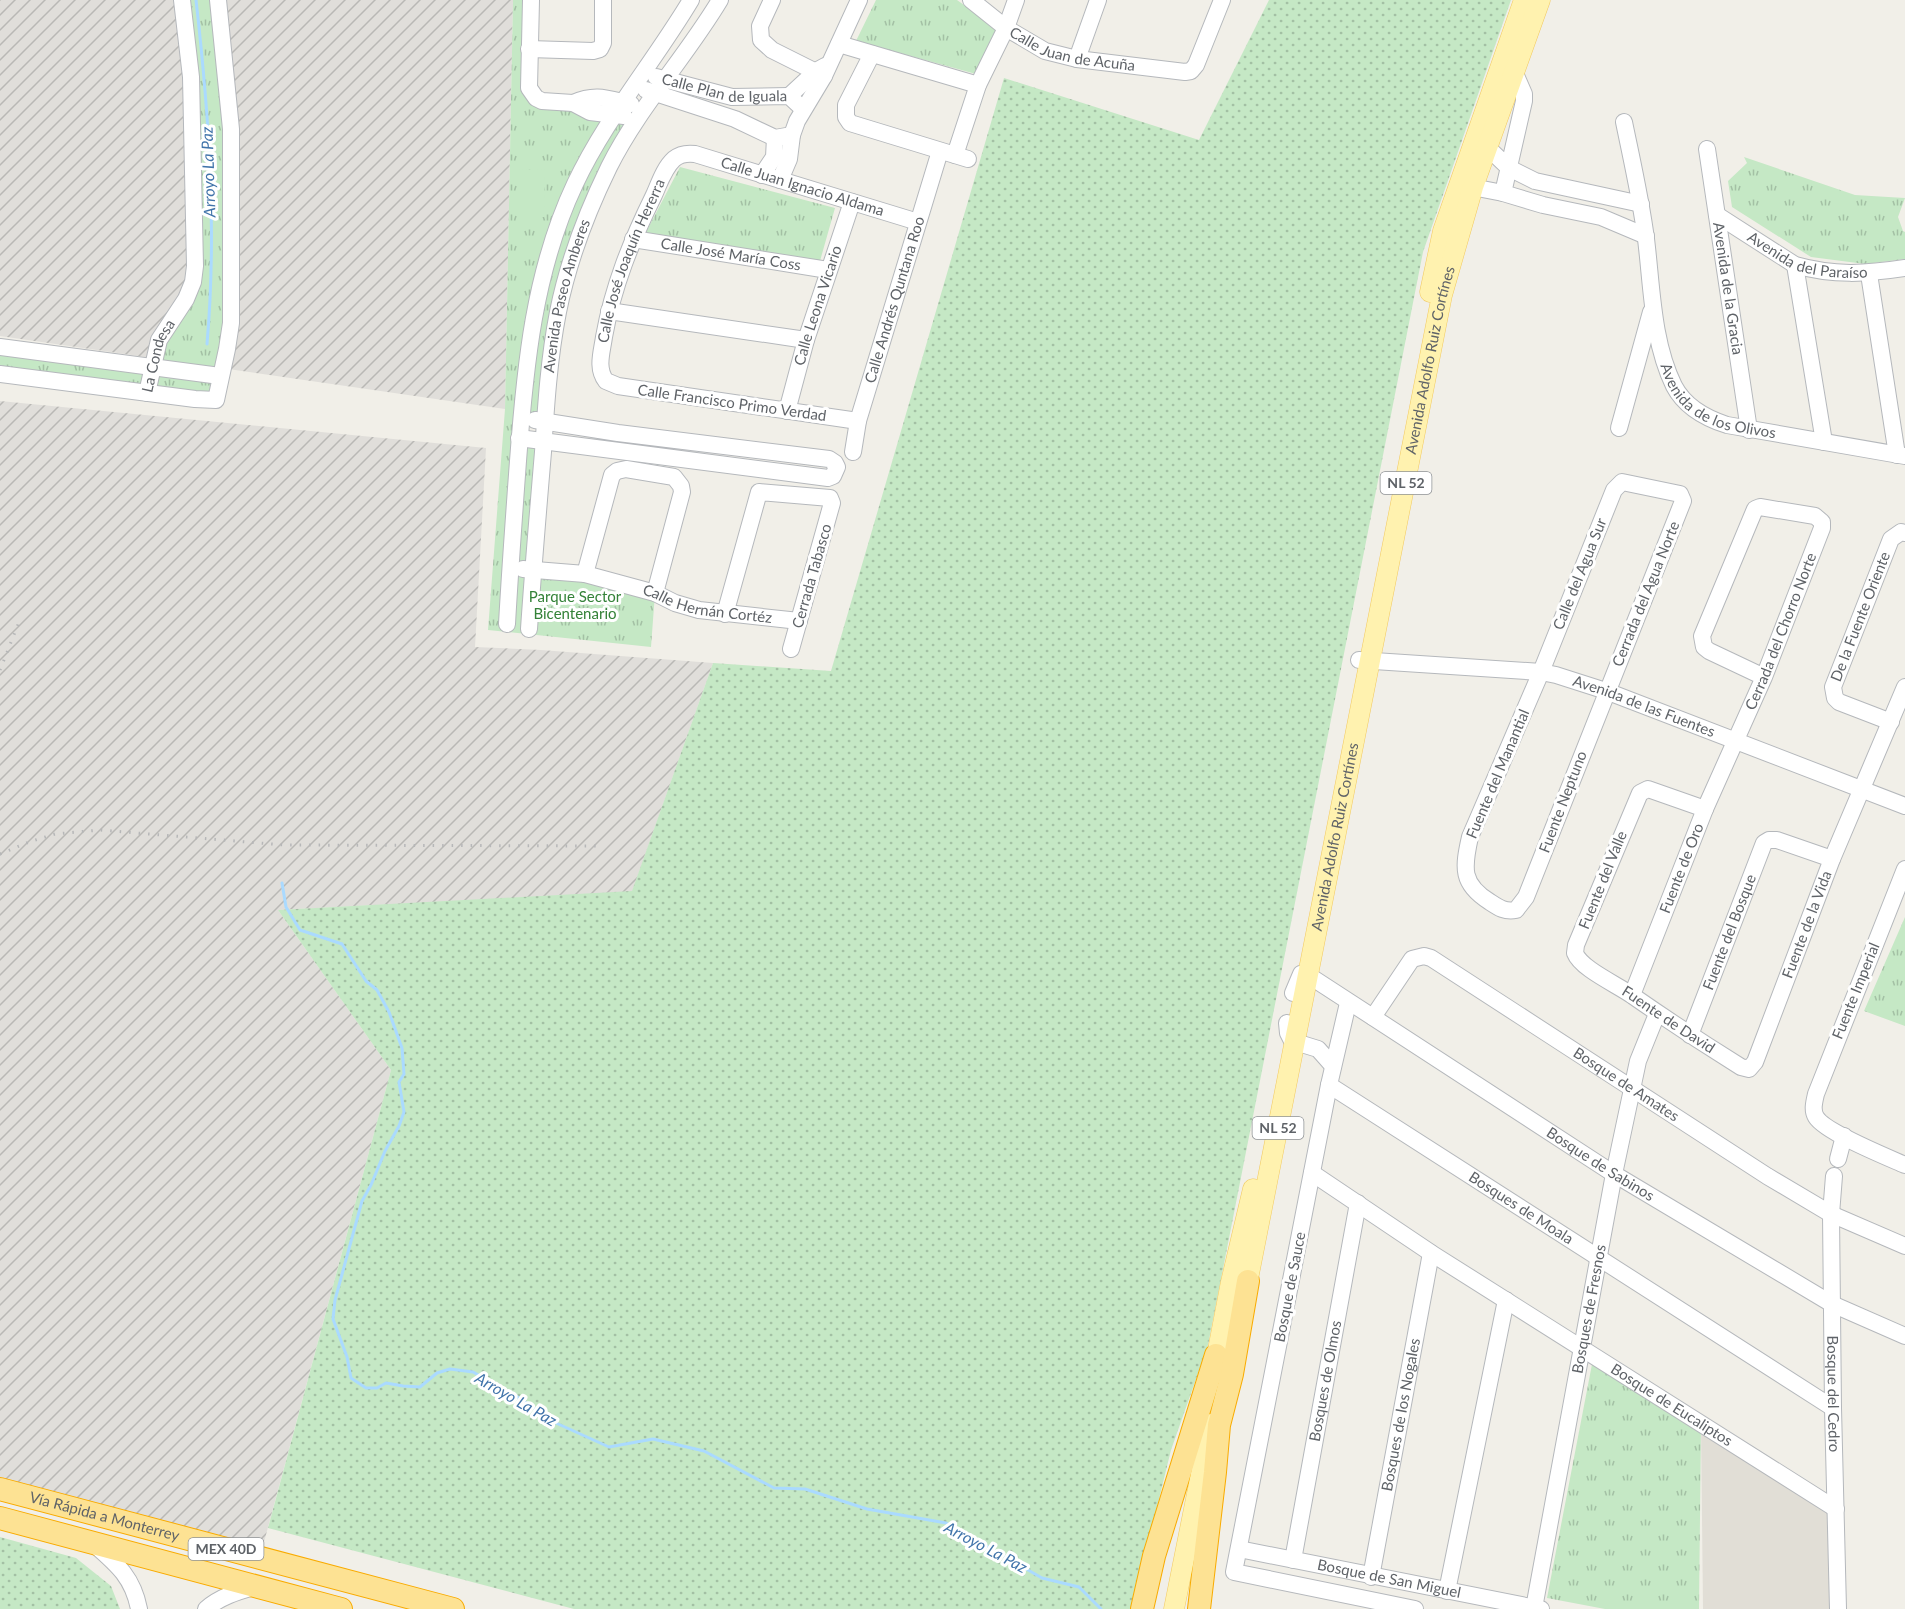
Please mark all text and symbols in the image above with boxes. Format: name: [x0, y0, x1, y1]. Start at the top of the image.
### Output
street label: Calle Juan de Acuña: [1007, 22, 1136, 74]
street label: Calle Plan de Iguala: [660, 69, 787, 105]
water label: Arroyo La Paz: [196, 126, 219, 219]
street label: Calle Juan Ignacio Aldama: [719, 152, 886, 219]
street label: Calle José Joaquín Hererra: [593, 176, 668, 344]
street label: Calle Andrés Quntana Roo: [860, 214, 928, 385]
street label: Avenida Paseo Amberes: [539, 216, 593, 373]
street label: Avenida de la Gracia: [1710, 221, 1748, 356]
street label: Avenida del Paraíso: [1745, 227, 1868, 281]
street label: Calle José María Coss: [660, 234, 802, 274]
street label: Calle Leona Vicario: [790, 243, 845, 367]
street label: Avenida Adolfo Ruiz Cortínes: [1401, 264, 1458, 456]
street label: La Condesa: [137, 316, 178, 394]
street label: Avenida de los Olivos: [1657, 360, 1777, 441]
street label: Calle Francisco Primo Verdad: [637, 380, 828, 424]
road number: NL 52: [1380, 472, 1432, 494]
street label: Calle del Agua Sur: [1548, 515, 1610, 632]
street label: Cerrada del Agua Norte: [1608, 518, 1682, 669]
street label: Cerrada Tabasco: [788, 521, 835, 630]
street label: De la Fuente Oriente: [1826, 549, 1893, 684]
street label: Cerrada del Chorro Norte: [1740, 550, 1820, 713]
street label: Calle Hernán Cortéz: [641, 580, 773, 626]
park label: Parque Sector Bicentenario: [529, 587, 622, 622]
street label: Avenida de las Fuentes: [1571, 671, 1718, 740]
street label: Fuente del Manantial: [1462, 706, 1532, 841]
street label: Avenida Adolfo Ruiz Cortínes: [1307, 741, 1362, 932]
street label: Fuente Neptuno: [1534, 748, 1590, 855]
street label: Fuente de Oro: [1655, 820, 1707, 916]
street label: Fuente del Valle: [1574, 828, 1630, 931]
street label: Fuente de la Vida: [1778, 868, 1835, 981]
street label: Fuente del Bosque: [1698, 871, 1759, 992]
street label: Fuente Imperial: [1828, 940, 1883, 1041]
street label: Fuente de David: [1619, 981, 1719, 1056]
street label: Bosque de Amates: [1570, 1043, 1683, 1125]
road number: NL 52: [1252, 1117, 1304, 1139]
street label: Bosque de Sabinos: [1544, 1123, 1658, 1204]
street label: Bosques de Moala: [1466, 1167, 1577, 1247]
street label: Bosque de Sauce: [1269, 1230, 1309, 1344]
street label: Bosques de Fresnos: [1567, 1243, 1609, 1375]
street label: Bosques de Olmos: [1305, 1319, 1344, 1443]
street label: Bosque del Cedro: [1824, 1335, 1844, 1452]
street label: Bosques de los Nogales: [1377, 1337, 1423, 1493]
street label: Bosque de Eucaliptos: [1608, 1359, 1736, 1449]
water label: Arroyo La Paz: [471, 1367, 561, 1430]
street label: Vía Rápida a Monterrey: [28, 1487, 182, 1544]
water label: Arroyo La Paz: [941, 1516, 1031, 1576]
road number: MEX 40D: [188, 1538, 264, 1560]
street label: Bosque de San Miguel: [1316, 1555, 1463, 1601]

